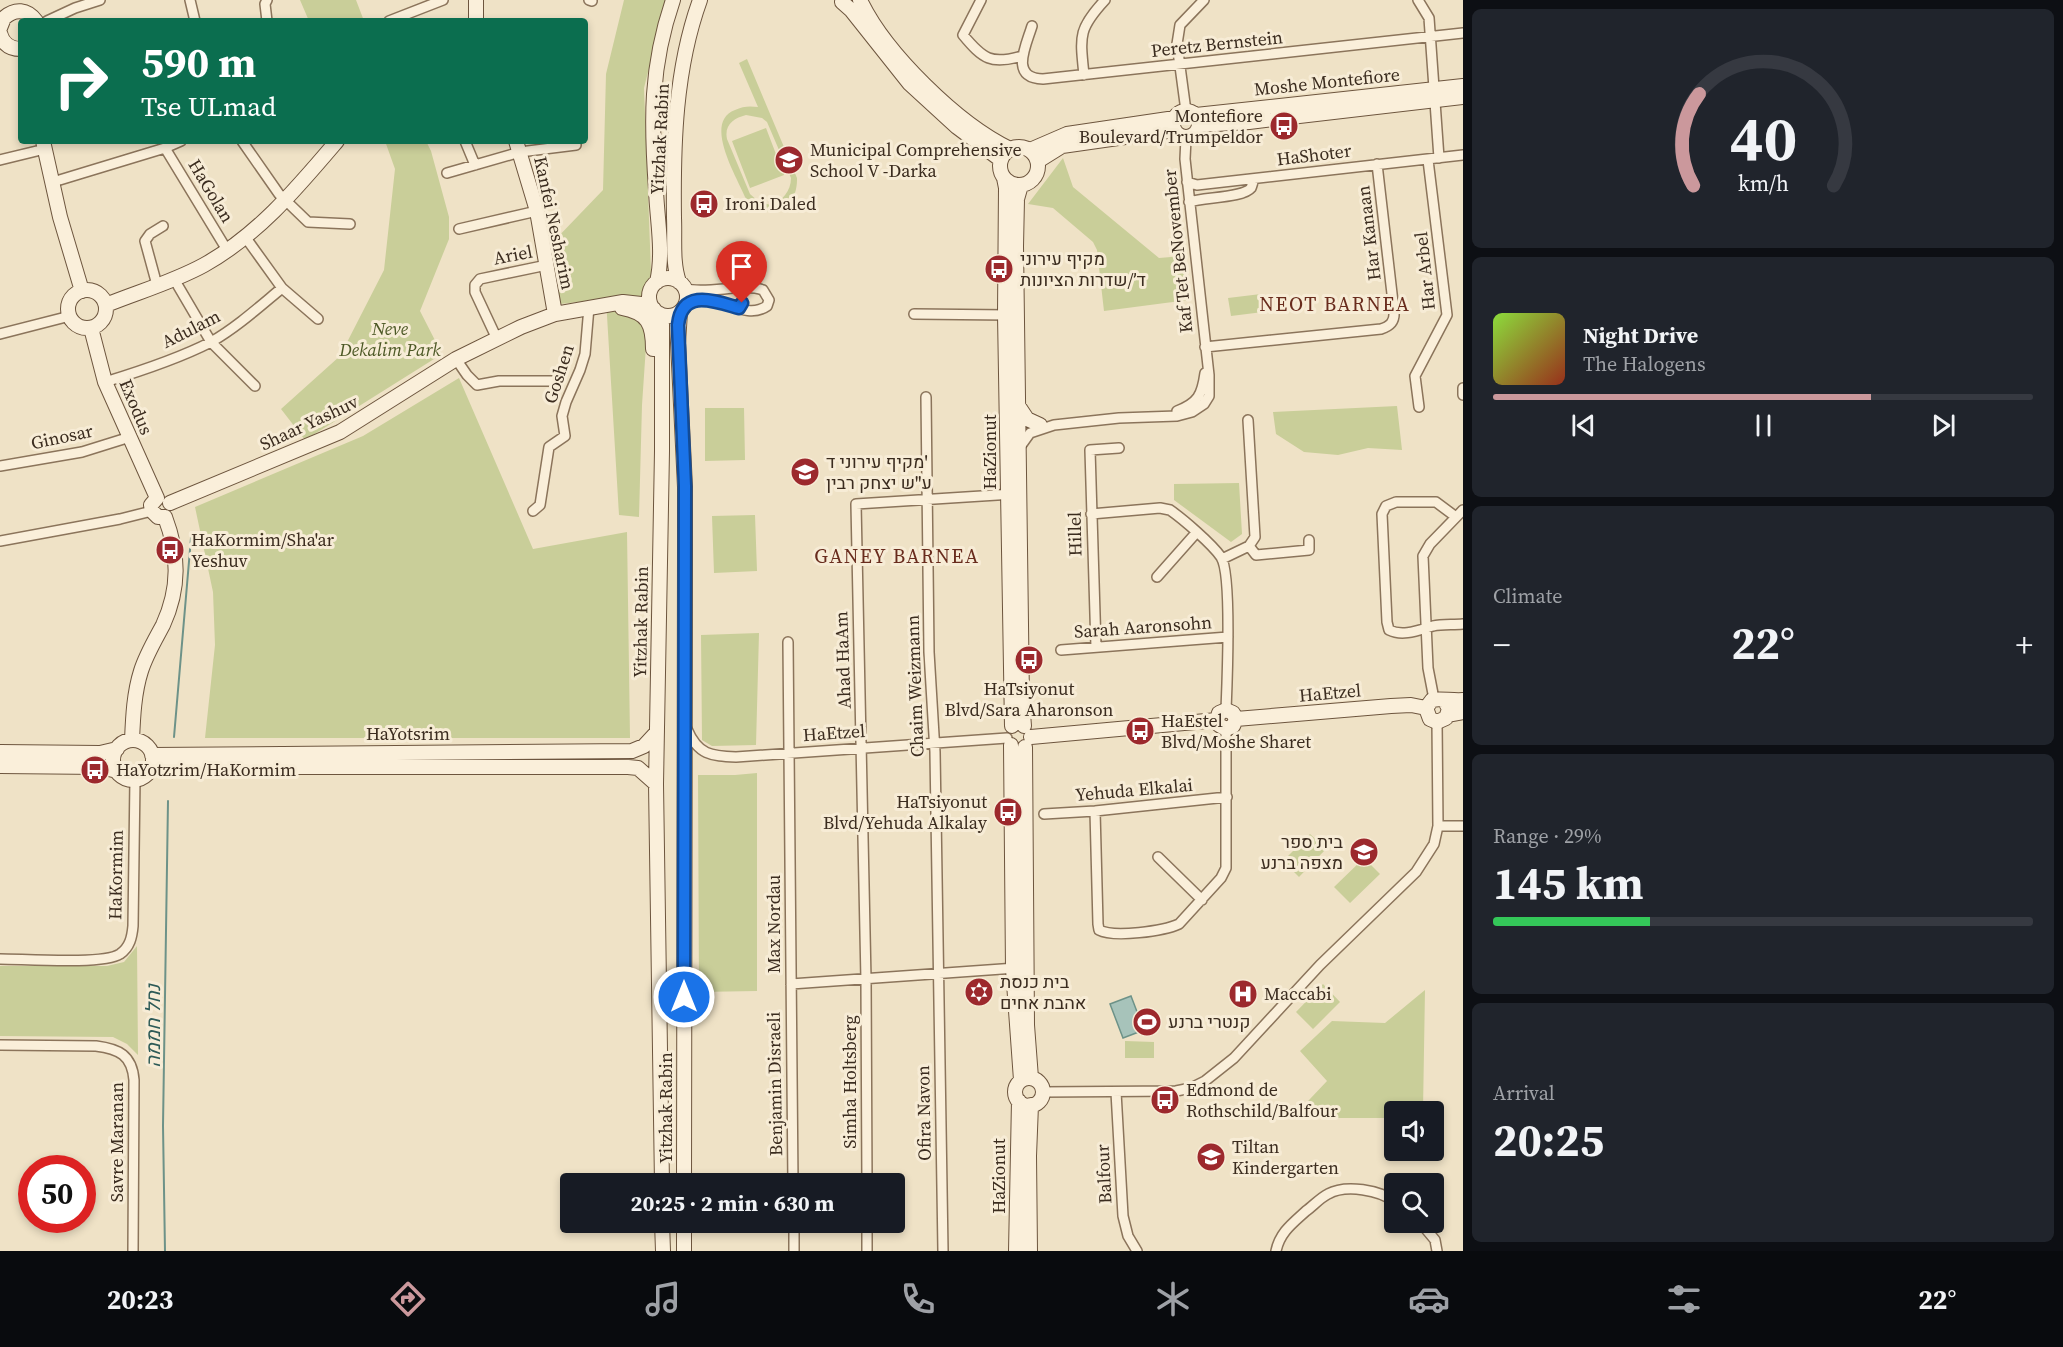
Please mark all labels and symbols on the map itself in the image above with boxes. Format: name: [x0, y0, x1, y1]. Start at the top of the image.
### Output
street label: Peretz Bernstein: [1150, 24, 1284, 63]
street label: Moshe Montefiore: [1253, 61, 1401, 102]
street label: Yitzhak Rabin: [644, 82, 675, 195]
place label: Montefiore Boulevard/Trumpeldor: [1079, 103, 1263, 149]
bus stop icon: Montefiore Boulevard/Trumpeldor: [1268, 110, 1300, 142]
place label: Municipal Comprehensive School V -Darka: [810, 137, 1022, 183]
street label: HaShoter: [1275, 137, 1353, 171]
school or university icon: Municipal Comprehensive School V -Darka: [773, 144, 805, 176]
street label: HaGolan: [183, 154, 240, 227]
street label: Kanfei Nesharim: [528, 154, 581, 292]
street label: Kaf Tet BeNovember: [1156, 167, 1199, 334]
street label: Har Kanaan: [1350, 184, 1387, 282]
bus stop icon: Ironi Daled: [688, 188, 720, 220]
place label: Ironi Daled: [725, 191, 816, 216]
street label: Har Arbel: [1408, 231, 1441, 312]
street label: Ariel: [491, 238, 535, 271]
pin: [716, 241, 767, 303]
place label: מקיף עירוני ד׳/שדרות הציונות: [1020, 246, 1146, 292]
bus stop icon: מקיף עירוני ד׳/שדרות הציונות: [983, 253, 1015, 285]
district label: NEOT BARNEA: [1259, 290, 1411, 318]
street label: Adulam: [157, 303, 224, 354]
park label: Neve Dekalim Park: [338, 316, 441, 362]
street label: Goshen: [537, 341, 580, 407]
street label: Exodus: [114, 375, 159, 439]
street label: Shaar Yashuv: [255, 389, 362, 456]
street label: HaZionut: [977, 414, 1002, 490]
street label: Ginosar: [29, 418, 96, 455]
place label: מקיף עירוני ד' ע"ש יצחק רבין: [826, 449, 932, 495]
school or university icon: מקיף עירוני ד' ע"ש יצחק רבין: [789, 456, 821, 488]
street label: Hillel: [1062, 511, 1087, 557]
place label: HaKormim/Sha'ar Yeshuv: [191, 527, 335, 573]
bus stop icon: HaKormim/Sha'ar Yeshuv: [154, 534, 186, 566]
district label: GANEY BARNEA: [814, 542, 980, 570]
street label: Yitzhak Rabin: [627, 566, 654, 678]
street label: Sarah Aaronsohn: [1073, 609, 1213, 644]
street label: Ahad HaAm: [828, 611, 857, 709]
street label: Chaim Weizmann: [900, 614, 929, 758]
bus stop icon: HaTsiyonut Blvd/Sara Aharonson: [1013, 644, 1045, 676]
place label: HaTsiyonut Blvd/Sara Aharonson: [945, 676, 1114, 722]
street label: HaEtzel: [1298, 677, 1362, 708]
place label: HaEstel Blvd/Moshe Sharet: [1161, 708, 1311, 754]
bus stop icon: HaEstel Blvd/Moshe Sharet: [1124, 715, 1156, 747]
street label: HaEtzel: [802, 718, 866, 747]
street label: HaYotsrim: [366, 721, 450, 746]
bus stop icon: HaYotzrim/HaKormim: [79, 754, 111, 786]
place label: HaYotzrim/HaKormim: [116, 757, 296, 782]
street label: Yehuda Elkalai: [1074, 772, 1194, 807]
place label: HaTsiyonut Blvd/Yehuda Alkalay: [823, 789, 988, 835]
bus stop icon: HaTsiyonut Blvd/Yehuda Alkalay: [992, 796, 1024, 828]
place label: בית ספר מצפה ברנע: [1260, 829, 1344, 875]
street label: HaKormim: [102, 830, 129, 920]
school or university icon: בית ספר מצפה ברנע: [1348, 836, 1380, 868]
street label: Max Nordau: [761, 875, 786, 973]
position arrow: [652, 965, 716, 1029]
place label: בית כנסת אהבת אחים: [1000, 969, 1086, 1015]
synagogue icon: בית כנסת אהבת אחים: [963, 976, 995, 1008]
hospital icon: Maccabi: [1227, 978, 1259, 1010]
place label: Maccabi: [1264, 981, 1332, 1006]
water label: נחל חממה: [139, 982, 167, 1068]
sports icon: קנטרי ברנע: [1131, 1006, 1163, 1038]
place label: קנטרי ברנע: [1168, 1009, 1251, 1034]
street label: Benjamin Disraeli: [761, 1012, 788, 1156]
street label: Simha Holtsberg: [837, 1015, 862, 1149]
street label: Yitzhak Rabin: [653, 1052, 678, 1164]
street label: Ofira Navon: [910, 1065, 937, 1161]
place label: Edmond de Rothschild/Balfour: [1186, 1077, 1338, 1123]
street label: Savre Maranan: [104, 1082, 129, 1202]
bus stop icon: Edmond de Rothschild/Balfour: [1149, 1084, 1181, 1116]
place label: Tiltan Kindergarten: [1232, 1134, 1339, 1180]
street label: HaZionut: [986, 1138, 1011, 1214]
school or university icon: Tiltan Kindergarten: [1195, 1141, 1227, 1173]
street label: Balfour: [1089, 1143, 1118, 1205]
speed limit sign: 50: [18, 1155, 96, 1233]

